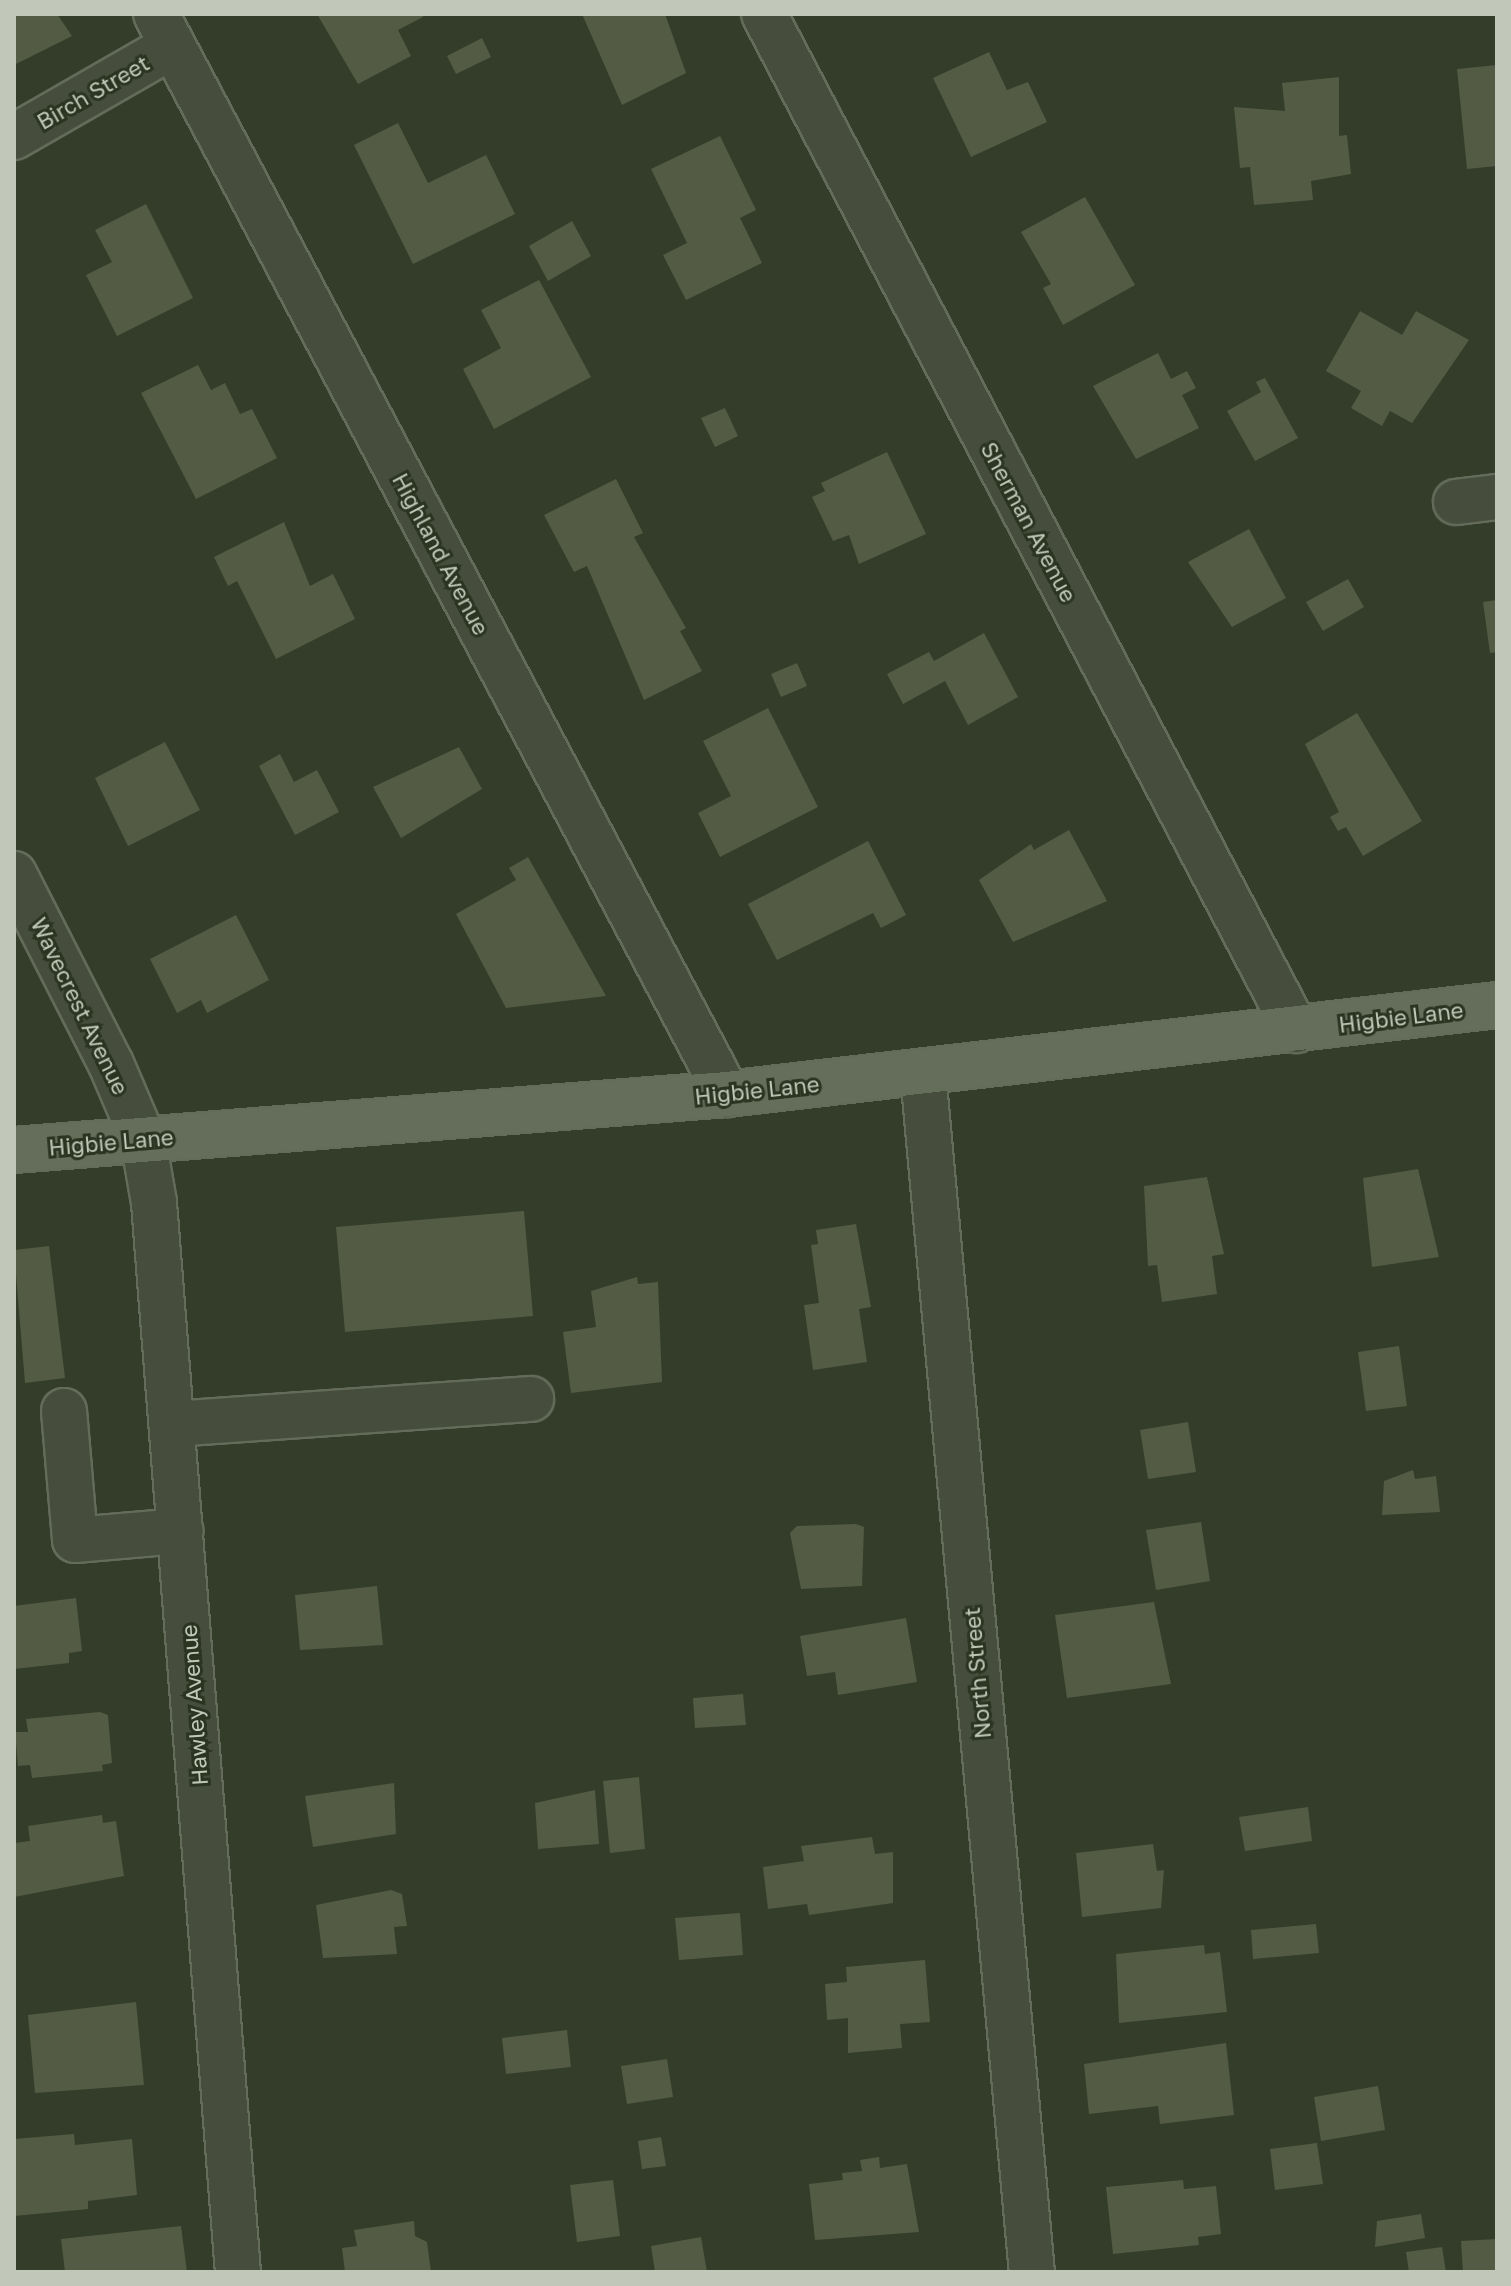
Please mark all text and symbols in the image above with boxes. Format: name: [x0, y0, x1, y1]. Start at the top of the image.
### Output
street label: Birch Street: [32, 49, 154, 135]
street label: Sherman Avenue: [976, 437, 1082, 607]
street label: Highland Avenue: [387, 469, 495, 639]
street label: Wavecrest Avenue: [26, 913, 134, 1099]
street label: Higbie Lane: [1337, 996, 1465, 1038]
street label: Higbie Lane: [693, 1070, 821, 1110]
street label: Higbie Lane: [47, 1123, 175, 1161]
street label: North Street: [958, 1606, 996, 1740]
street label: Hawley Avenue: [175, 1624, 213, 1786]

